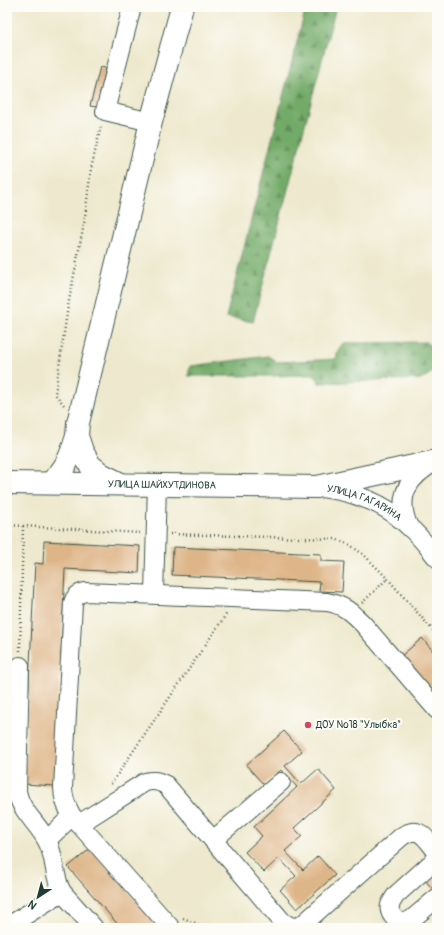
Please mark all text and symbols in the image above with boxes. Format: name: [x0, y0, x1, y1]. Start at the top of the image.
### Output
street label: УЛИЦА ШАЙХУТДИНОВА: [108, 478, 217, 492]
street label: УЛИЦА ГАГАРИНА: [326, 483, 404, 524]
place label: ДОУ №18 "Улыбка": [315, 719, 401, 731]
marker: ДОУ №18 "Улыбка": [303, 720, 313, 730]
north arrow: [18, 877, 58, 917]
text: N: [25, 897, 39, 912]

